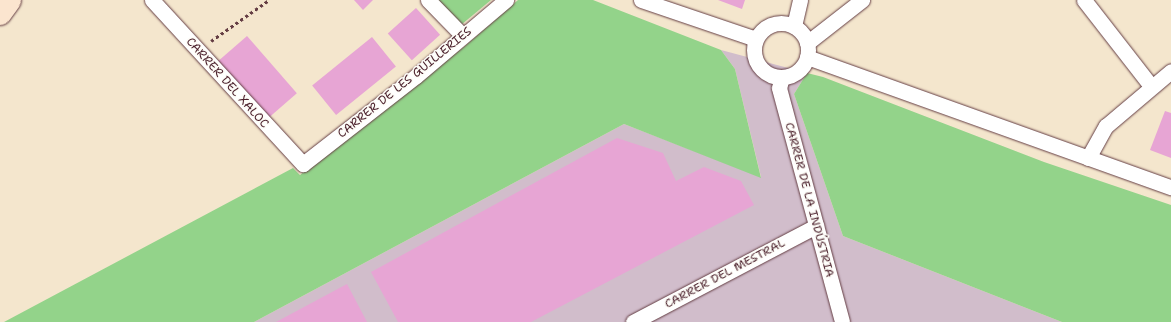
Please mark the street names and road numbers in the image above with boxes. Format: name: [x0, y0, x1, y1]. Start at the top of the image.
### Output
street label: CARRER DE LES GUILLERIES: [335, 24, 475, 142]
street label: CARRER DEL XALOC: [183, 35, 271, 131]
street label: CARRER DE LA INDÚSTRIA: [781, 121, 837, 279]
street label: CARRER DEL MESTRAL: [662, 236, 788, 312]

